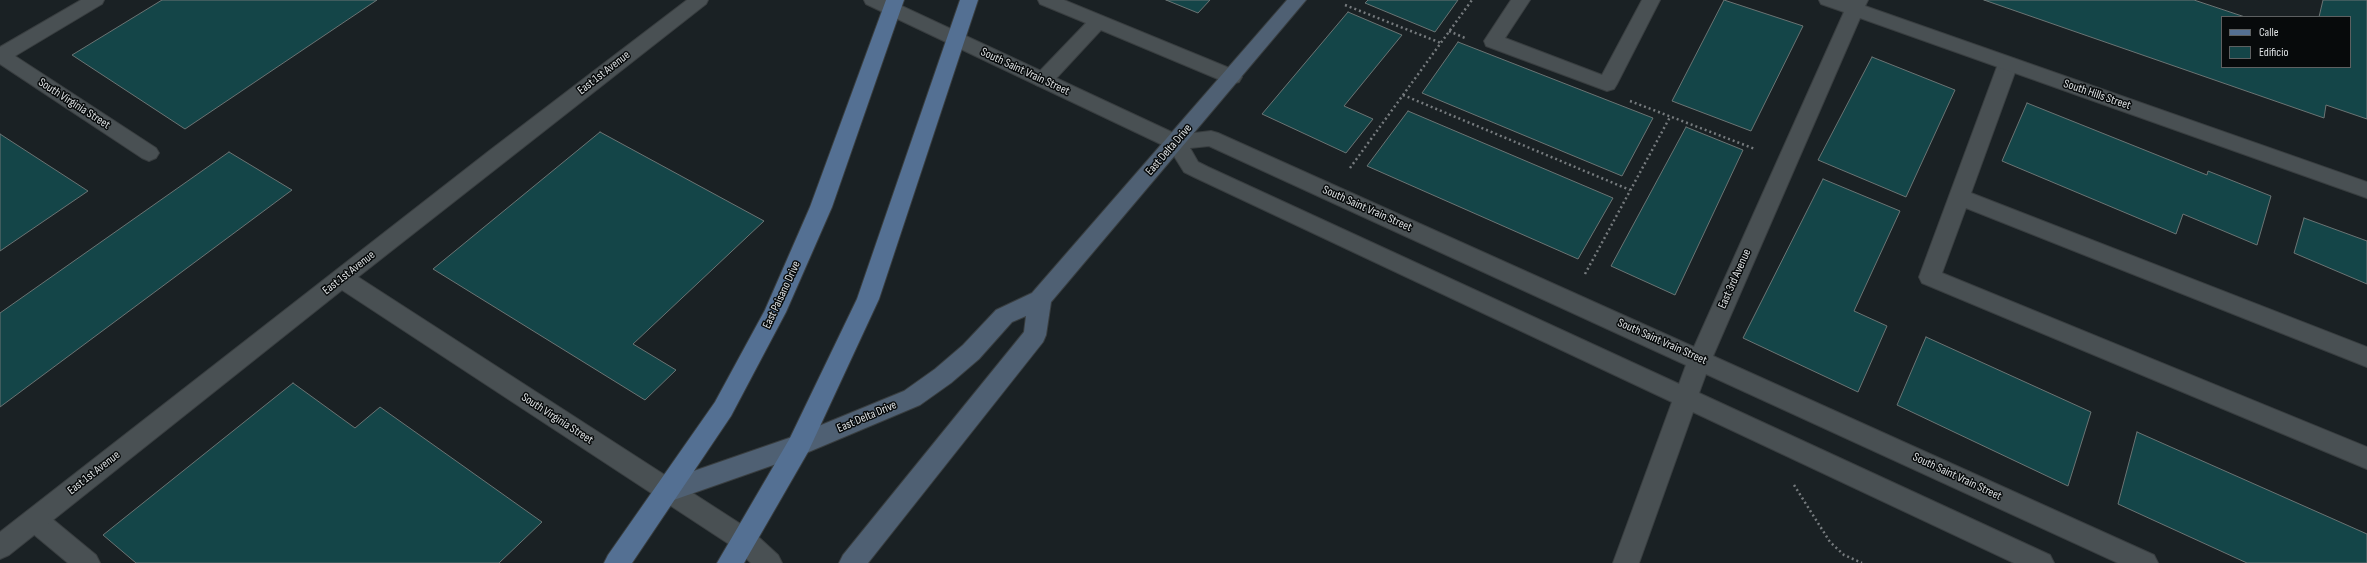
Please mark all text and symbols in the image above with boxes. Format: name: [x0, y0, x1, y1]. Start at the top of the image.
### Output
legend: [2221, 16, 2351, 68]
text: Calle: [2259, 25, 2279, 40]
street label: South Saint Vrain Street: [978, 45, 1072, 99]
text: Edificio: [2259, 45, 2288, 60]
street label: East 1st Avenue: [575, 48, 633, 98]
street label: South Virginia Street: [35, 75, 113, 133]
street label: South Hills Street: [2061, 77, 2133, 113]
street label: East Delta Drive: [1143, 121, 1195, 179]
street label: South Saint Vrain Street: [1320, 183, 1414, 235]
street label: East 3rd Avenue: [1715, 247, 1755, 311]
street label: East 1st Avenue: [320, 248, 378, 298]
street label: East Paisano Drive: [760, 259, 804, 331]
street label: South Saint Vrain Street: [1615, 316, 1709, 368]
street label: South Virginia Street: [518, 390, 596, 448]
street label: East Delta Drive: [835, 398, 899, 436]
street label: East 1st Avenue: [65, 448, 123, 498]
street label: South Saint Vrain Street: [1910, 450, 2004, 504]

